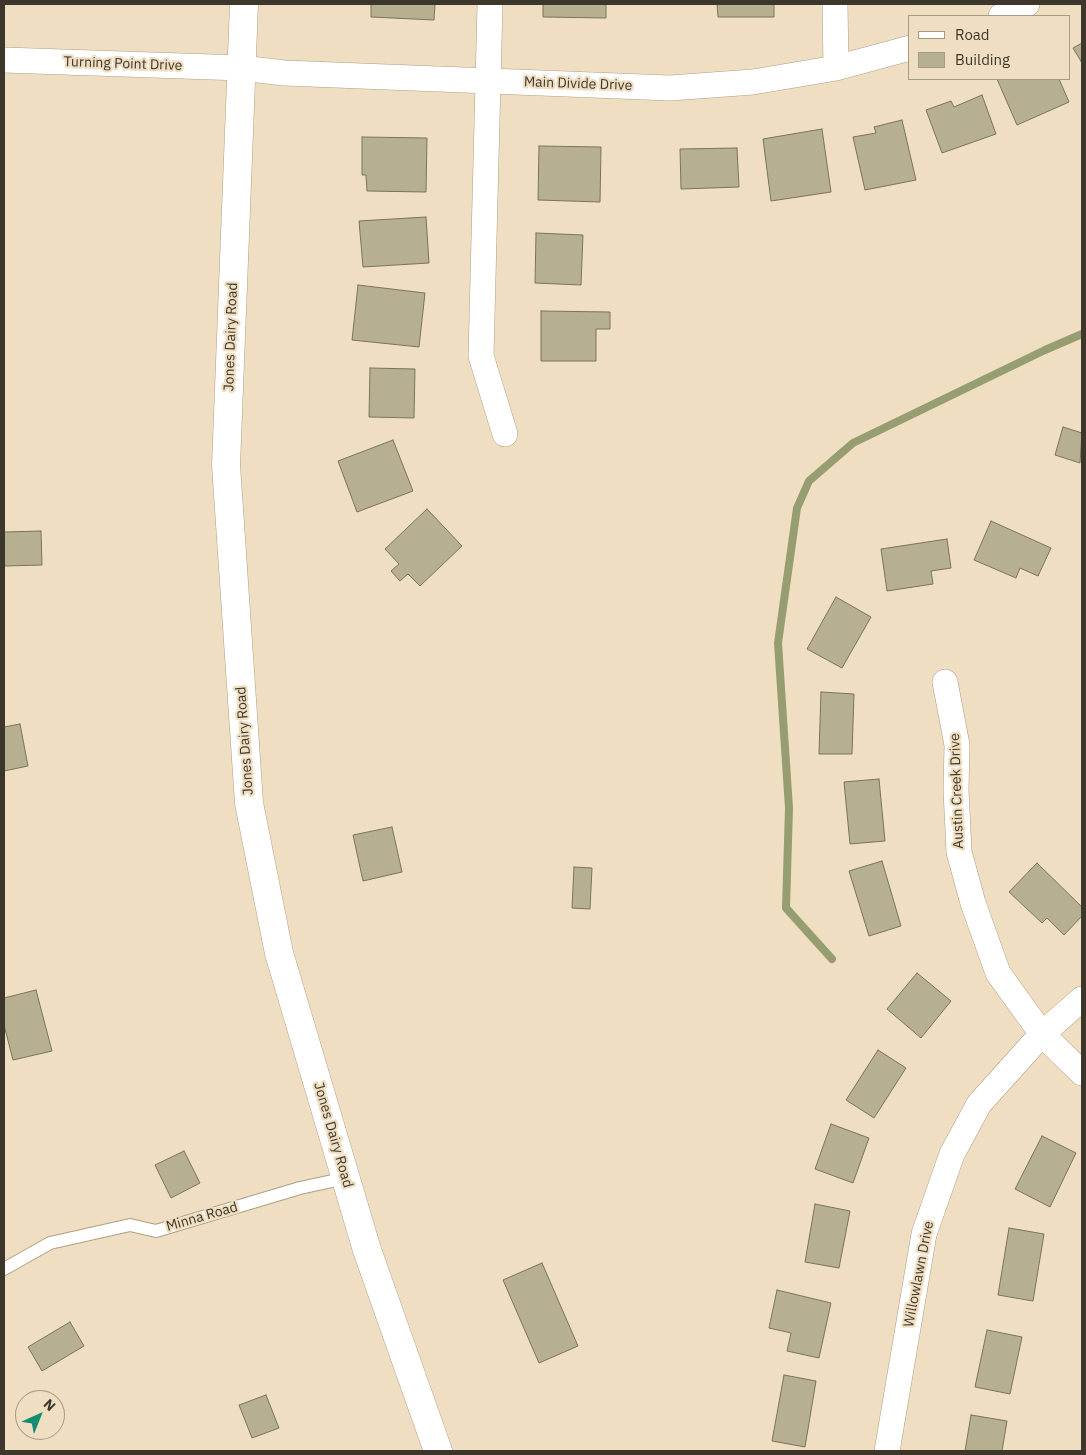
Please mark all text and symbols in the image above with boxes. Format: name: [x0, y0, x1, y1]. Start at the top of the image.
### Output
legend: [908, 15, 1071, 80]
text: Road: [955, 25, 990, 44]
text: Building: [955, 50, 1010, 69]
street label: Turning Point Drive: [63, 54, 183, 74]
street label: Main Divide Drive: [523, 74, 633, 94]
street label: Jones Dairy Road: [221, 282, 241, 392]
street label: Jones Dairy Road: [233, 686, 257, 796]
street label: Austin Creek Drive: [947, 733, 967, 849]
street label: Jones Dairy Road: [310, 1080, 356, 1190]
street label: Minna Road: [164, 1199, 240, 1235]
street label: Willowlawn Drive: [900, 1219, 938, 1329]
north arrow: [15, 1390, 65, 1440]
text: N: [40, 1395, 60, 1415]

